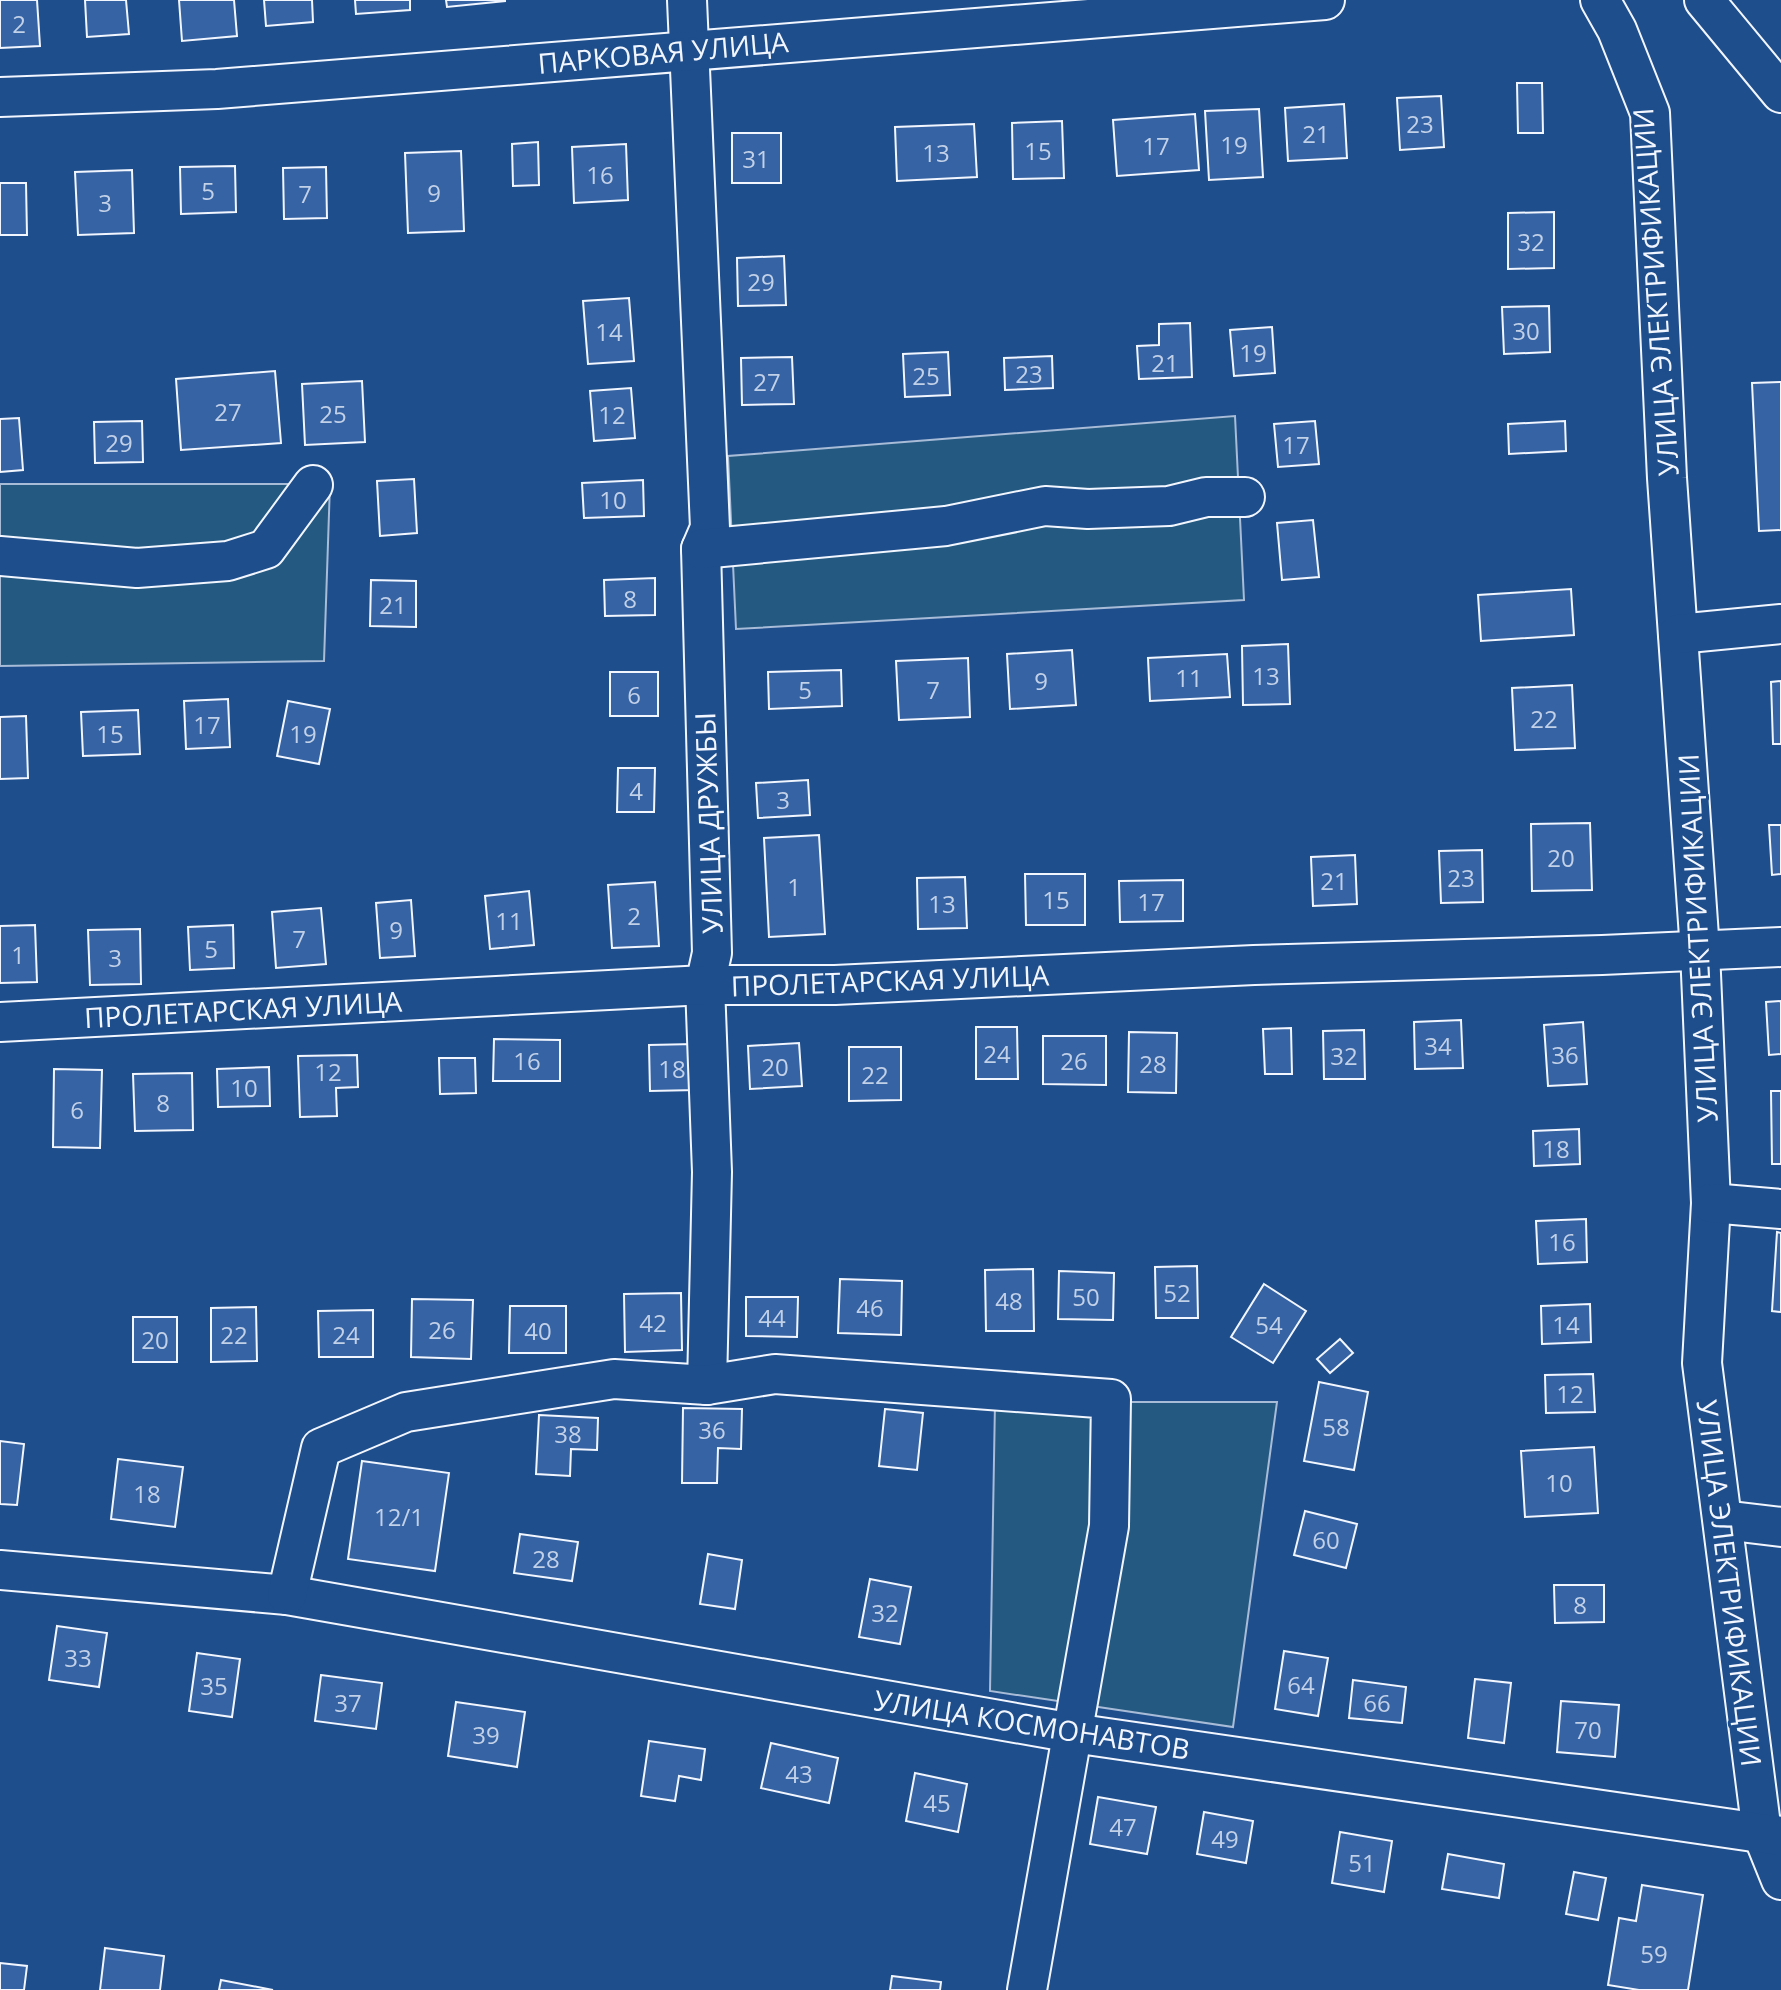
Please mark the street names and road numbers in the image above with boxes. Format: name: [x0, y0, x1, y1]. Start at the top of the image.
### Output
street label: ПАРКОВАЯ УЛИЦА: [536, 22, 790, 82]
street label: УЛИЦА ЭЛЕКТРИФИКАЦИИ: [1623, 107, 1687, 477]
street label: УЛИЦА ДРУЖБЫ: [685, 712, 731, 934]
street label: УЛИЦА ЭЛЕКТРИФИКАЦИИ: [1668, 753, 1726, 1123]
street label: ПРОЛЕТАРСКАЯ УЛИЦА: [730, 955, 1050, 1005]
street label: ПРОЛЕТАРСКАЯ УЛИЦА: [83, 982, 403, 1036]
street label: УЛИЦА ЭЛЕКТРИФИКАЦИИ: [1689, 1398, 1771, 1768]
street label: УЛИЦА КОСМОНАВТОВ: [871, 1680, 1193, 1768]

